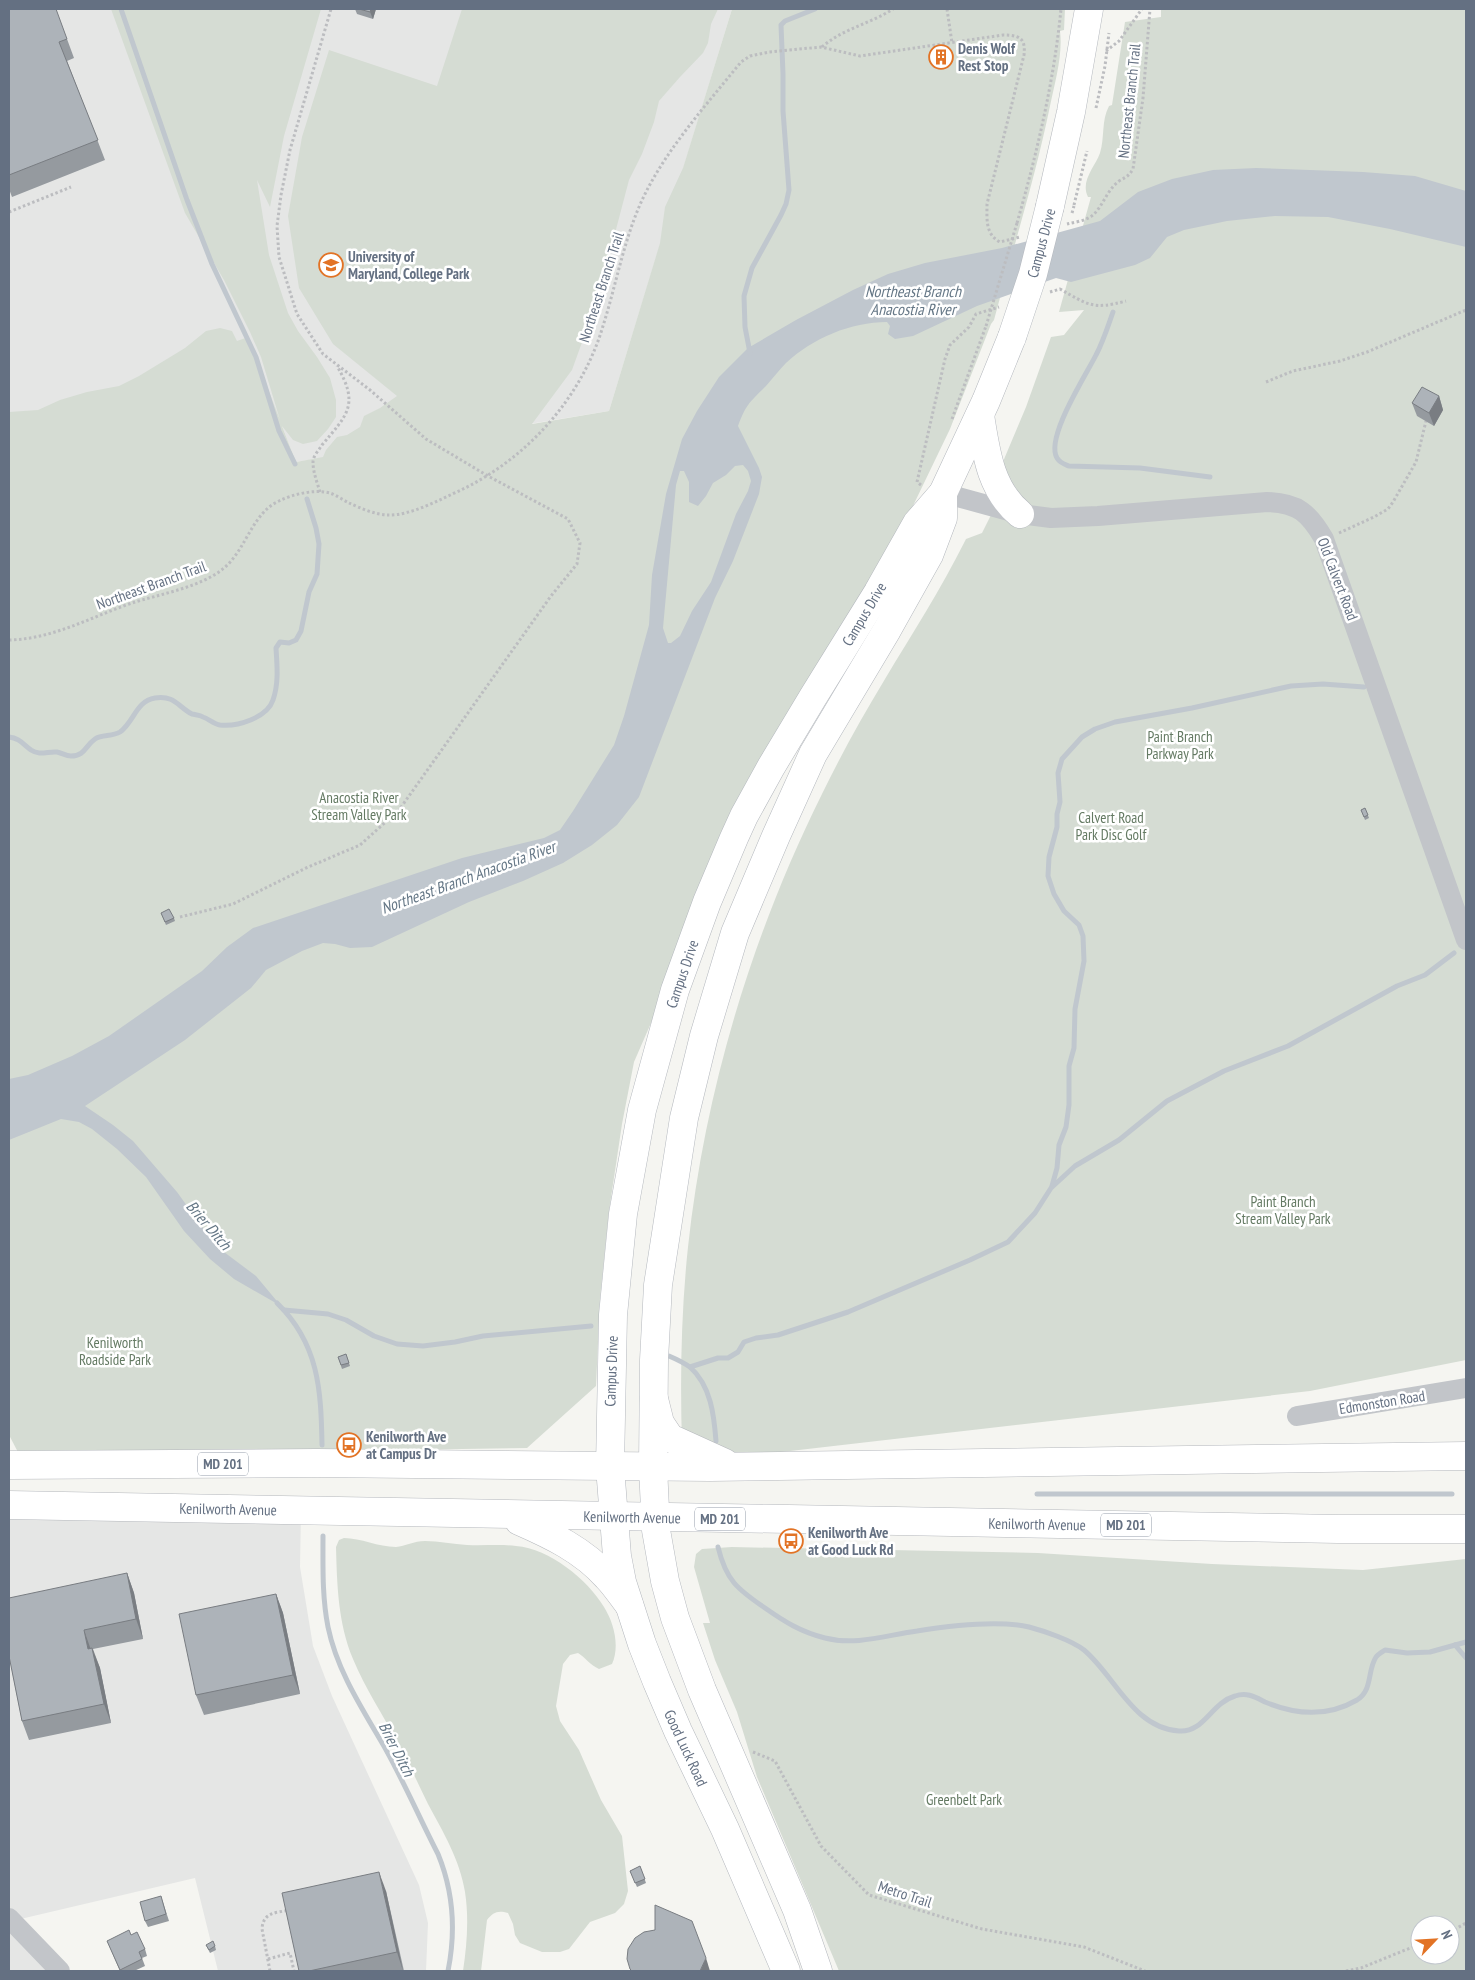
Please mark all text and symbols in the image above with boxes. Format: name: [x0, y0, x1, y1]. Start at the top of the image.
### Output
place label: Denis Wolf Rest Stop: [958, 39, 1016, 75]
street label: Northeast Branch Trail: [1114, 42, 1145, 159]
building icon: Denis Wolf Rest Stop: [928, 44, 954, 70]
street label: Campus Drive: [1023, 206, 1059, 280]
street label: Northeast Branch Trail: [574, 229, 628, 345]
place label: University of Maryland, College Park: [348, 247, 470, 283]
school or university icon: University of Maryland, College Park: [318, 252, 344, 278]
water label: Northeast Branch Anacostia River: [865, 281, 962, 319]
street label: Old Calvert Road: [1314, 535, 1362, 623]
street label: Northeast Branch Trail: [94, 556, 209, 614]
street label: Campus Drive: [838, 579, 890, 649]
park label: Paint Branch Parkway Park: [1146, 727, 1214, 763]
park label: Anacostia River Stream Valley Park: [311, 788, 407, 824]
park label: Calvert Road Park Disc Golf: [1076, 808, 1148, 844]
water label: Northeast Branch Anacostia River: [378, 835, 560, 918]
street label: Campus Drive: [661, 937, 703, 1011]
park label: Paint Branch Stream Valley Park: [1235, 1192, 1331, 1228]
water label: Brier Ditch: [182, 1196, 236, 1254]
park label: Kenilworth Roadside Park: [79, 1333, 151, 1369]
street label: Campus Drive: [600, 1335, 622, 1407]
street label: Edmonston Road: [1338, 1386, 1426, 1418]
place label: Kenilworth Ave at Campus Dr: [366, 1427, 446, 1463]
bus stop icon: Kenilworth Ave at Campus Dr: [336, 1432, 362, 1458]
road number: MD 201: [198, 1452, 248, 1476]
street label: Kenilworth Avenue: [179, 1499, 277, 1519]
street label: Kenilworth Avenue: [583, 1507, 681, 1527]
road number: MD 201: [695, 1508, 745, 1530]
street label: Kenilworth Avenue: [988, 1514, 1086, 1534]
road number: MD 201: [1101, 1514, 1151, 1536]
place label: Kenilworth Ave at Good Luck Rd: [808, 1523, 894, 1559]
bus stop icon: Kenilworth Ave at Good Luck Rd: [778, 1528, 804, 1554]
street label: Good Luck Road: [660, 1707, 712, 1789]
water label: Brier Ditch: [375, 1718, 420, 1781]
park label: Greenbelt Park: [926, 1790, 1002, 1809]
street label: Metro Trail: [876, 1876, 935, 1912]
north arrow: [1410, 1915, 1460, 1965]
text: N: [1437, 1927, 1457, 1942]

